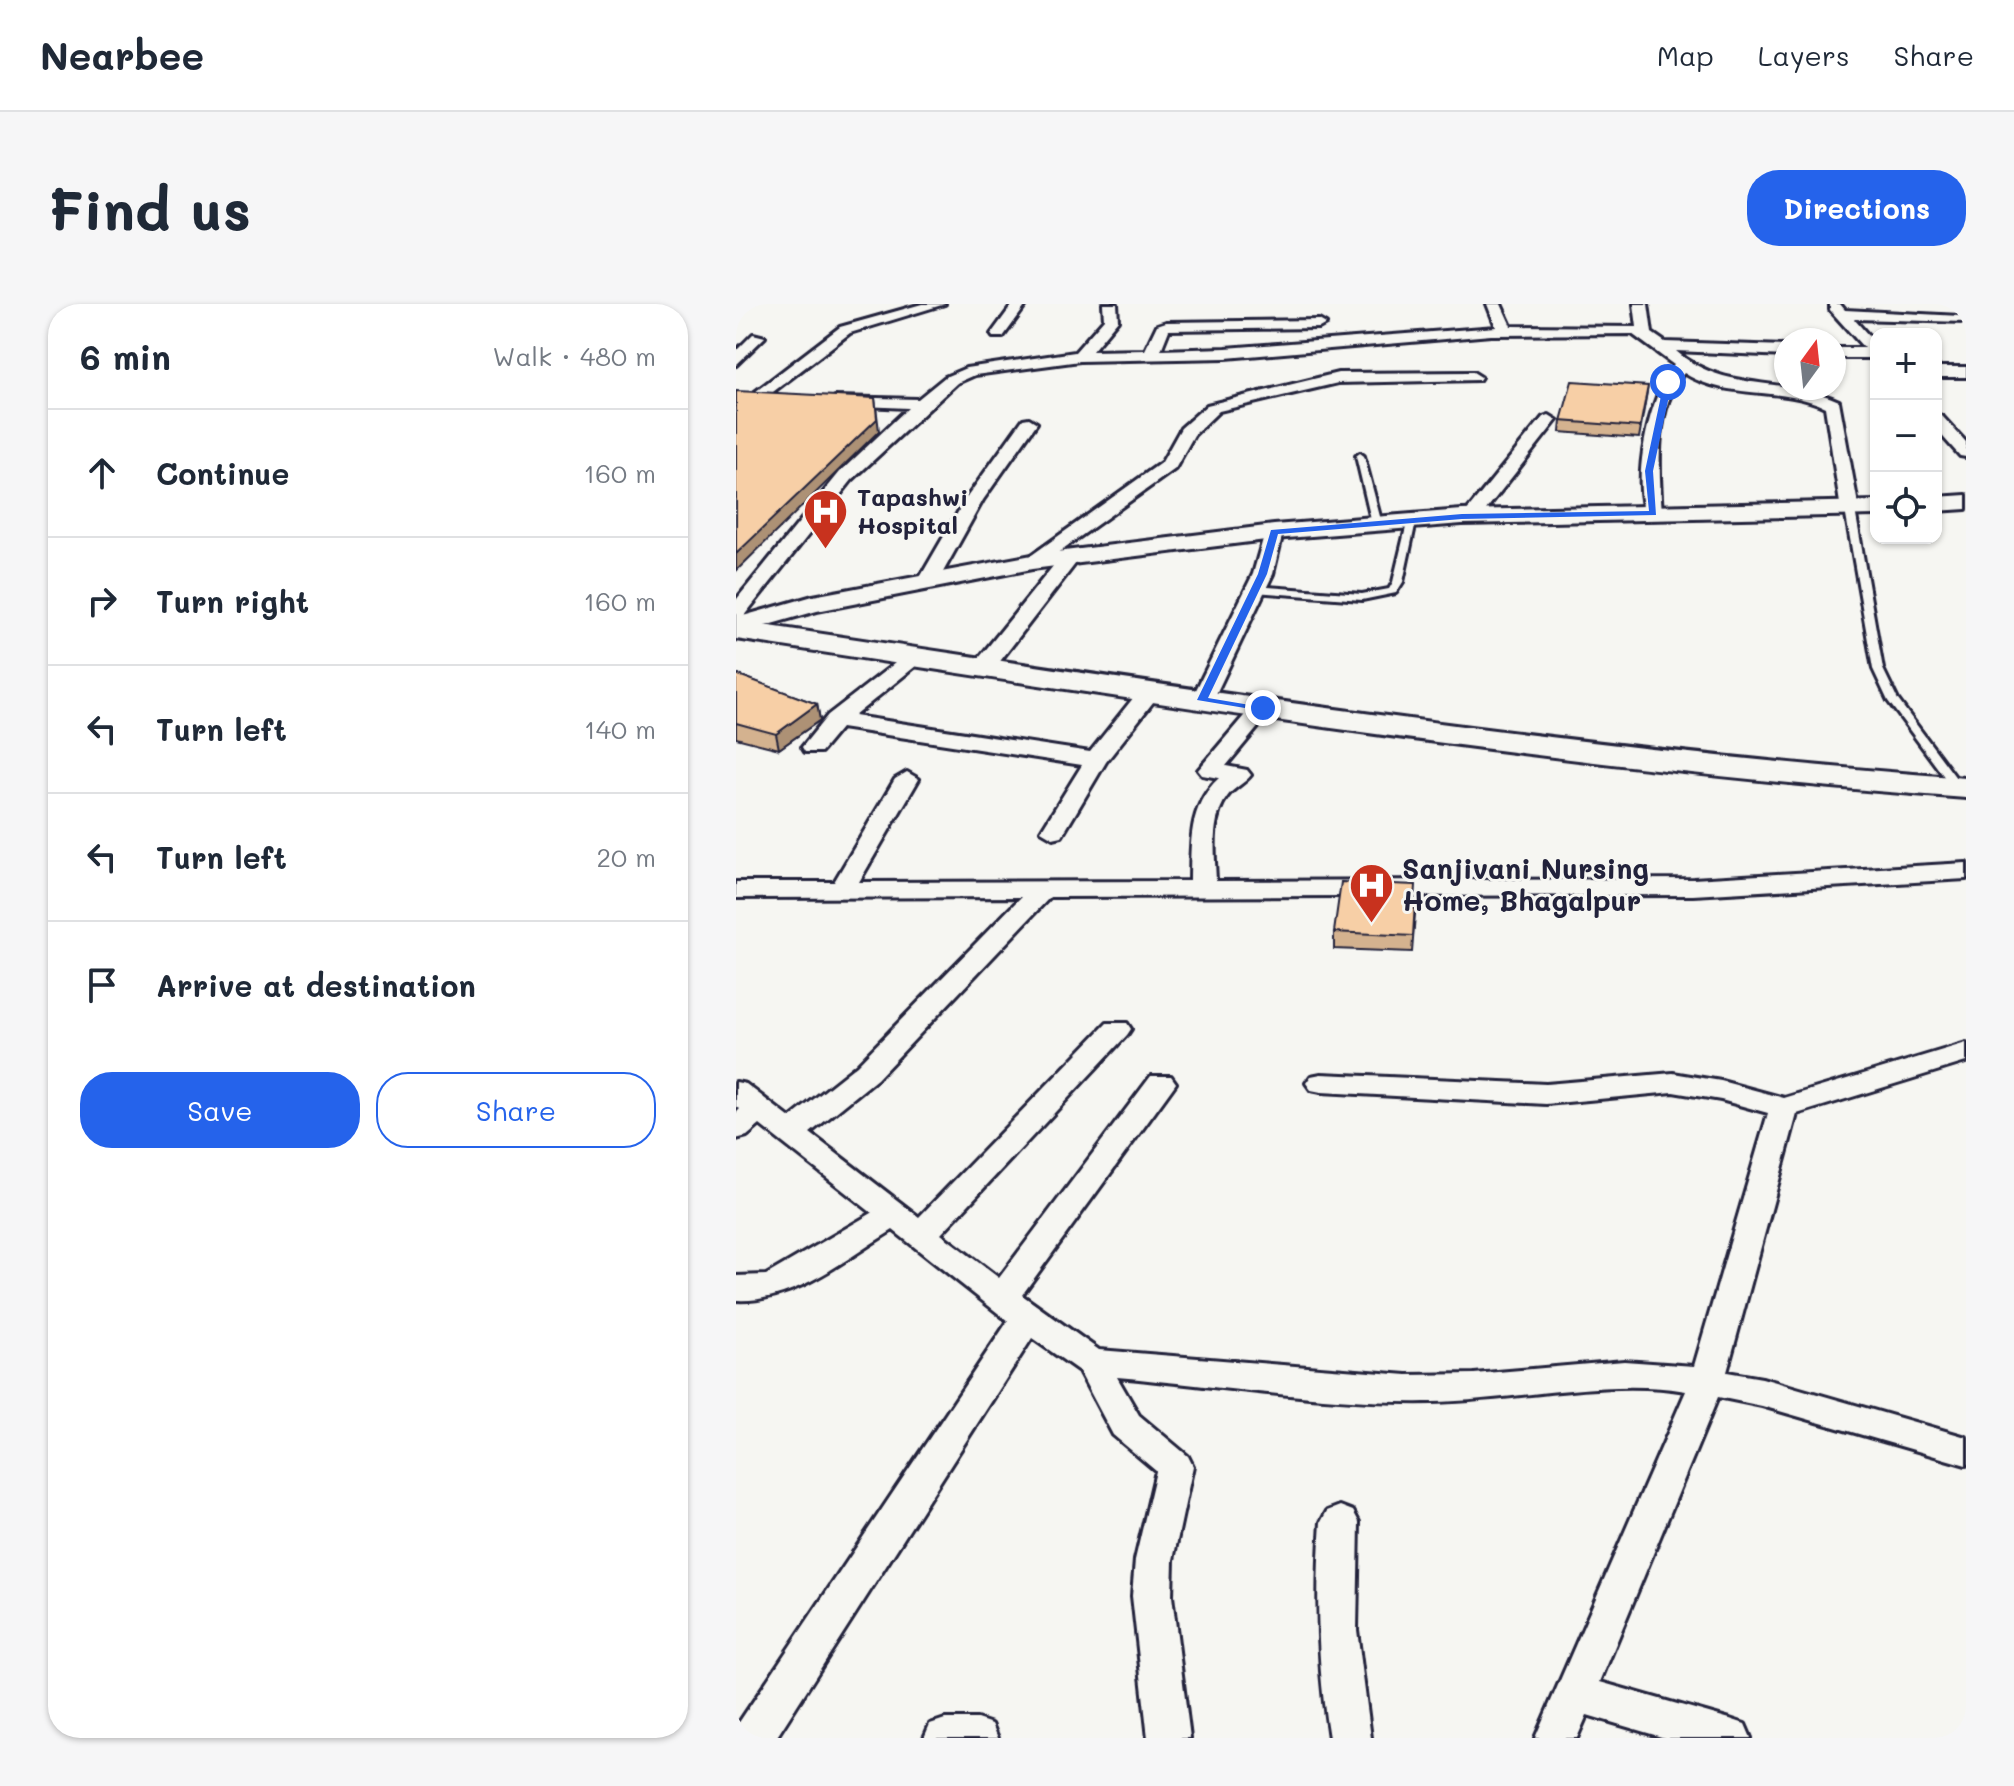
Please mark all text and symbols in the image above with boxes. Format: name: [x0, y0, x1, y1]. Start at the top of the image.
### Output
text: Nearbee: [40, 30, 204, 80]
text: Map: [1657, 37, 1714, 73]
text: Layers: [1758, 37, 1850, 73]
text: Share: [1894, 37, 1974, 73]
button: Directions: [1747, 170, 1966, 246]
text: Find us: [48, 172, 251, 245]
north arrow: [1774, 328, 1846, 400]
map controls: [1870, 328, 1942, 544]
button: +: [1870, 328, 1942, 400]
text: 6 min: [80, 334, 171, 379]
text: Walk · 480 m: [493, 339, 656, 373]
route start: [1650, 364, 1686, 400]
button: −: [1870, 400, 1942, 472]
icon: ahead: [80, 451, 124, 495]
text: Continue: [156, 453, 289, 493]
text: 160 m: [584, 456, 656, 490]
button: locate: [1870, 472, 1942, 544]
place label: Tapashwi Hospital: [857, 481, 968, 540]
hospital icon: Tapashwi Hospital: [802, 488, 850, 551]
icon: right: [80, 579, 124, 623]
text: Turn right: [156, 581, 309, 621]
text: 160 m: [584, 584, 656, 618]
route end: [1245, 690, 1281, 726]
icon: left: [80, 707, 124, 751]
text: Turn left: [156, 709, 287, 749]
text: 140 m: [584, 712, 656, 746]
icon: left: [80, 835, 124, 879]
text: Turn left: [156, 837, 287, 877]
text: 20 m: [596, 840, 656, 874]
place label: Sanjivani Nursing Home, Bhagalpur: [1402, 850, 1649, 918]
hospital icon: Sanjivani Nursing Home, Bhagalpur: [1347, 861, 1395, 924]
icon: arrive: [80, 963, 124, 1007]
text: Arrive at destination: [156, 965, 476, 1005]
button: Save: [80, 1072, 360, 1148]
button: Share: [376, 1072, 656, 1148]

